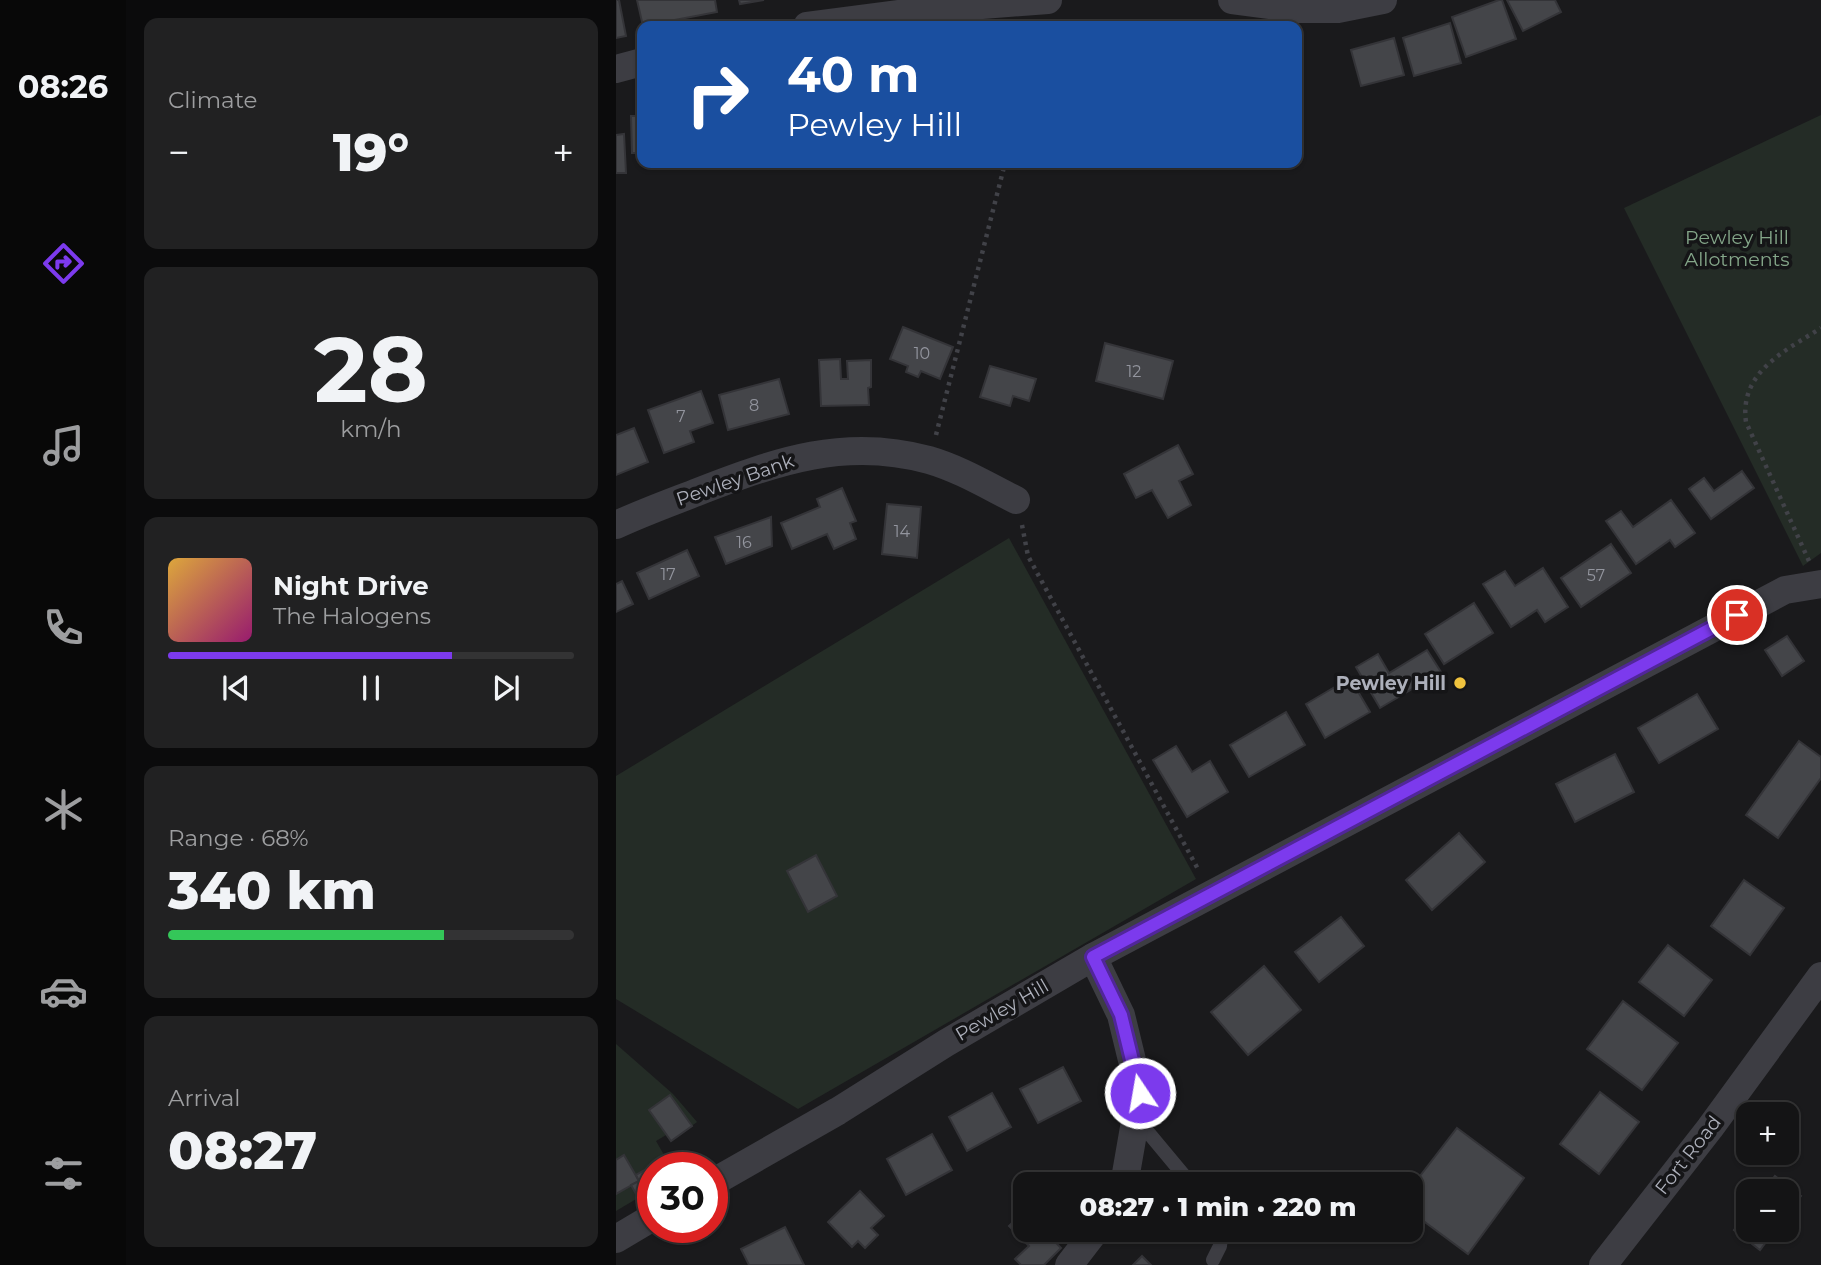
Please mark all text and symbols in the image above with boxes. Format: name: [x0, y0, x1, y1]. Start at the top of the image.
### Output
text: 40 m: [787, 45, 919, 104]
icon: right: [672, 49, 763, 140]
text: 08:26: [18, 67, 108, 106]
text: Climate: [168, 86, 257, 114]
text: Pewley Hill: [787, 105, 962, 144]
text: 19°: [333, 121, 409, 184]
text: −: [168, 129, 190, 176]
text: +: [552, 129, 574, 176]
park label: Pewley Hill Allotments: [1685, 226, 1789, 271]
icon: directions: [39, 239, 88, 288]
text: 28: [314, 314, 428, 425]
house number: 10: [914, 344, 930, 363]
house number: 12: [1127, 362, 1141, 381]
house number: 8: [749, 396, 759, 415]
house number: 7: [676, 407, 686, 426]
text: km/h: [340, 415, 402, 443]
icon: music: [39, 421, 88, 470]
street label: Pewley Bank: [673, 449, 797, 511]
house number: 14: [894, 522, 911, 541]
house number: 16: [736, 533, 752, 552]
house number: 17: [660, 565, 676, 584]
house number: 57: [1587, 566, 1605, 585]
text: Night Drive: [273, 570, 429, 602]
pin: [1707, 585, 1767, 645]
icon: arrive: [1718, 596, 1756, 634]
text: The Halogens: [273, 602, 431, 630]
icon: phone: [39, 603, 88, 652]
icon: previous: [217, 669, 255, 707]
icon: pause: [352, 669, 390, 707]
icon: next: [487, 669, 525, 707]
place label: Pewley Hill: [1336, 672, 1446, 695]
marker: Pewley Hill: [1452, 675, 1468, 691]
icon: climate: [39, 785, 88, 834]
text: Range · 68%: [168, 824, 309, 852]
text: 340 km: [168, 859, 376, 922]
icon: car: [39, 967, 88, 1016]
street label: Pewley Hill: [951, 974, 1053, 1046]
position arrow: [1103, 1056, 1177, 1130]
text: Arrival: [168, 1084, 241, 1112]
map controls: [1736, 1102, 1799, 1242]
button: +: [1736, 1102, 1799, 1165]
street label: Fort Road: [1650, 1111, 1726, 1199]
text: 08:27: [168, 1119, 317, 1182]
icon: filters: [39, 1149, 88, 1198]
speed limit sign: 30: [637, 1152, 728, 1243]
button: −: [1736, 1179, 1799, 1242]
text: 08:27 · 1 min · 220 m: [1080, 1191, 1356, 1223]

